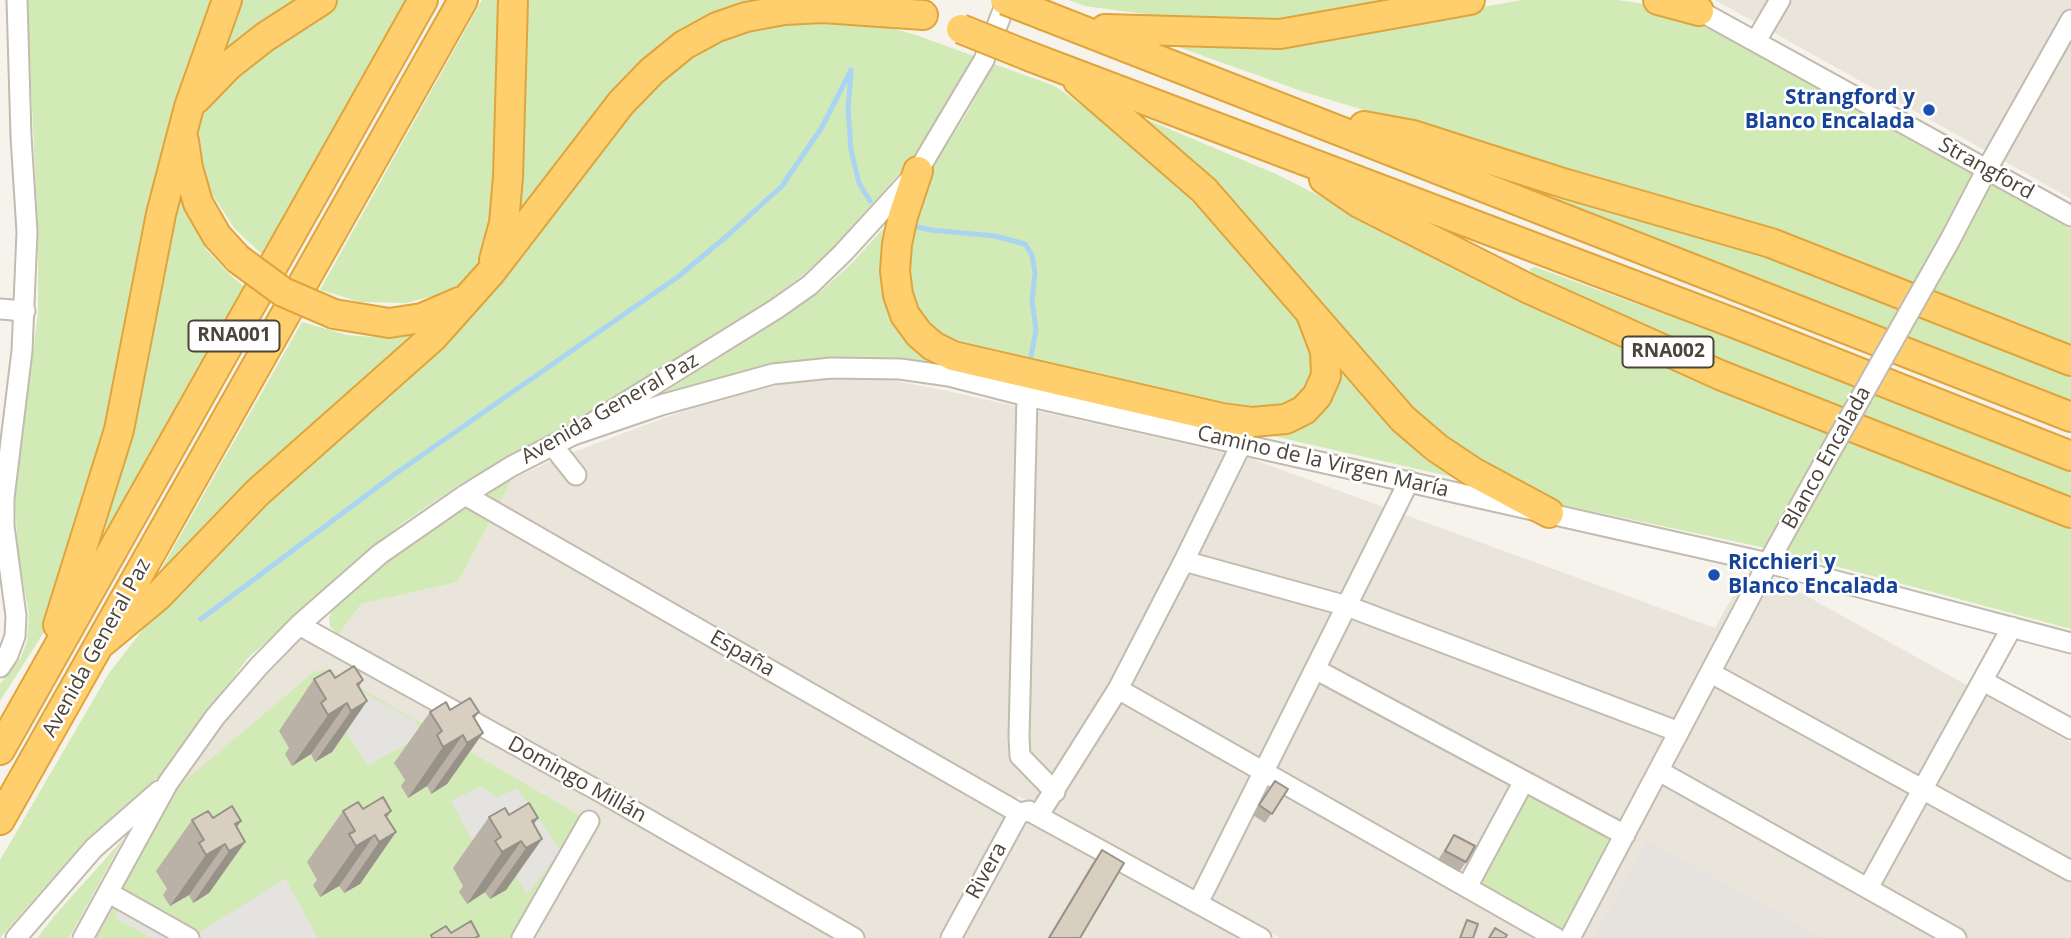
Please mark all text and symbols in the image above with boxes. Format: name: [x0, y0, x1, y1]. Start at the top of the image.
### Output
place label: Strangford y Blanco Encalada: [1745, 85, 1915, 135]
marker: Strangford y Blanco Encalada: [1921, 102, 1937, 118]
street label: Strangford: [1934, 133, 2038, 205]
road number: RNA001: [188, 320, 280, 352]
road number: RNA002: [1622, 336, 1714, 368]
street label: Avenida General Paz: [517, 348, 703, 470]
street label: Blanco Encalada: [1777, 382, 1877, 534]
street label: Camino de la Virgen María: [1195, 421, 1451, 503]
place label: Ricchieri y Blanco Encalada: [1728, 550, 1898, 600]
street label: Avenida General Paz: [37, 554, 157, 742]
marker: Ricchieri y Blanco Encalada: [1706, 567, 1722, 583]
street label: España: [705, 625, 779, 683]
street label: Domingo Millán: [503, 732, 651, 828]
street label: Rivera: [961, 838, 1013, 904]

